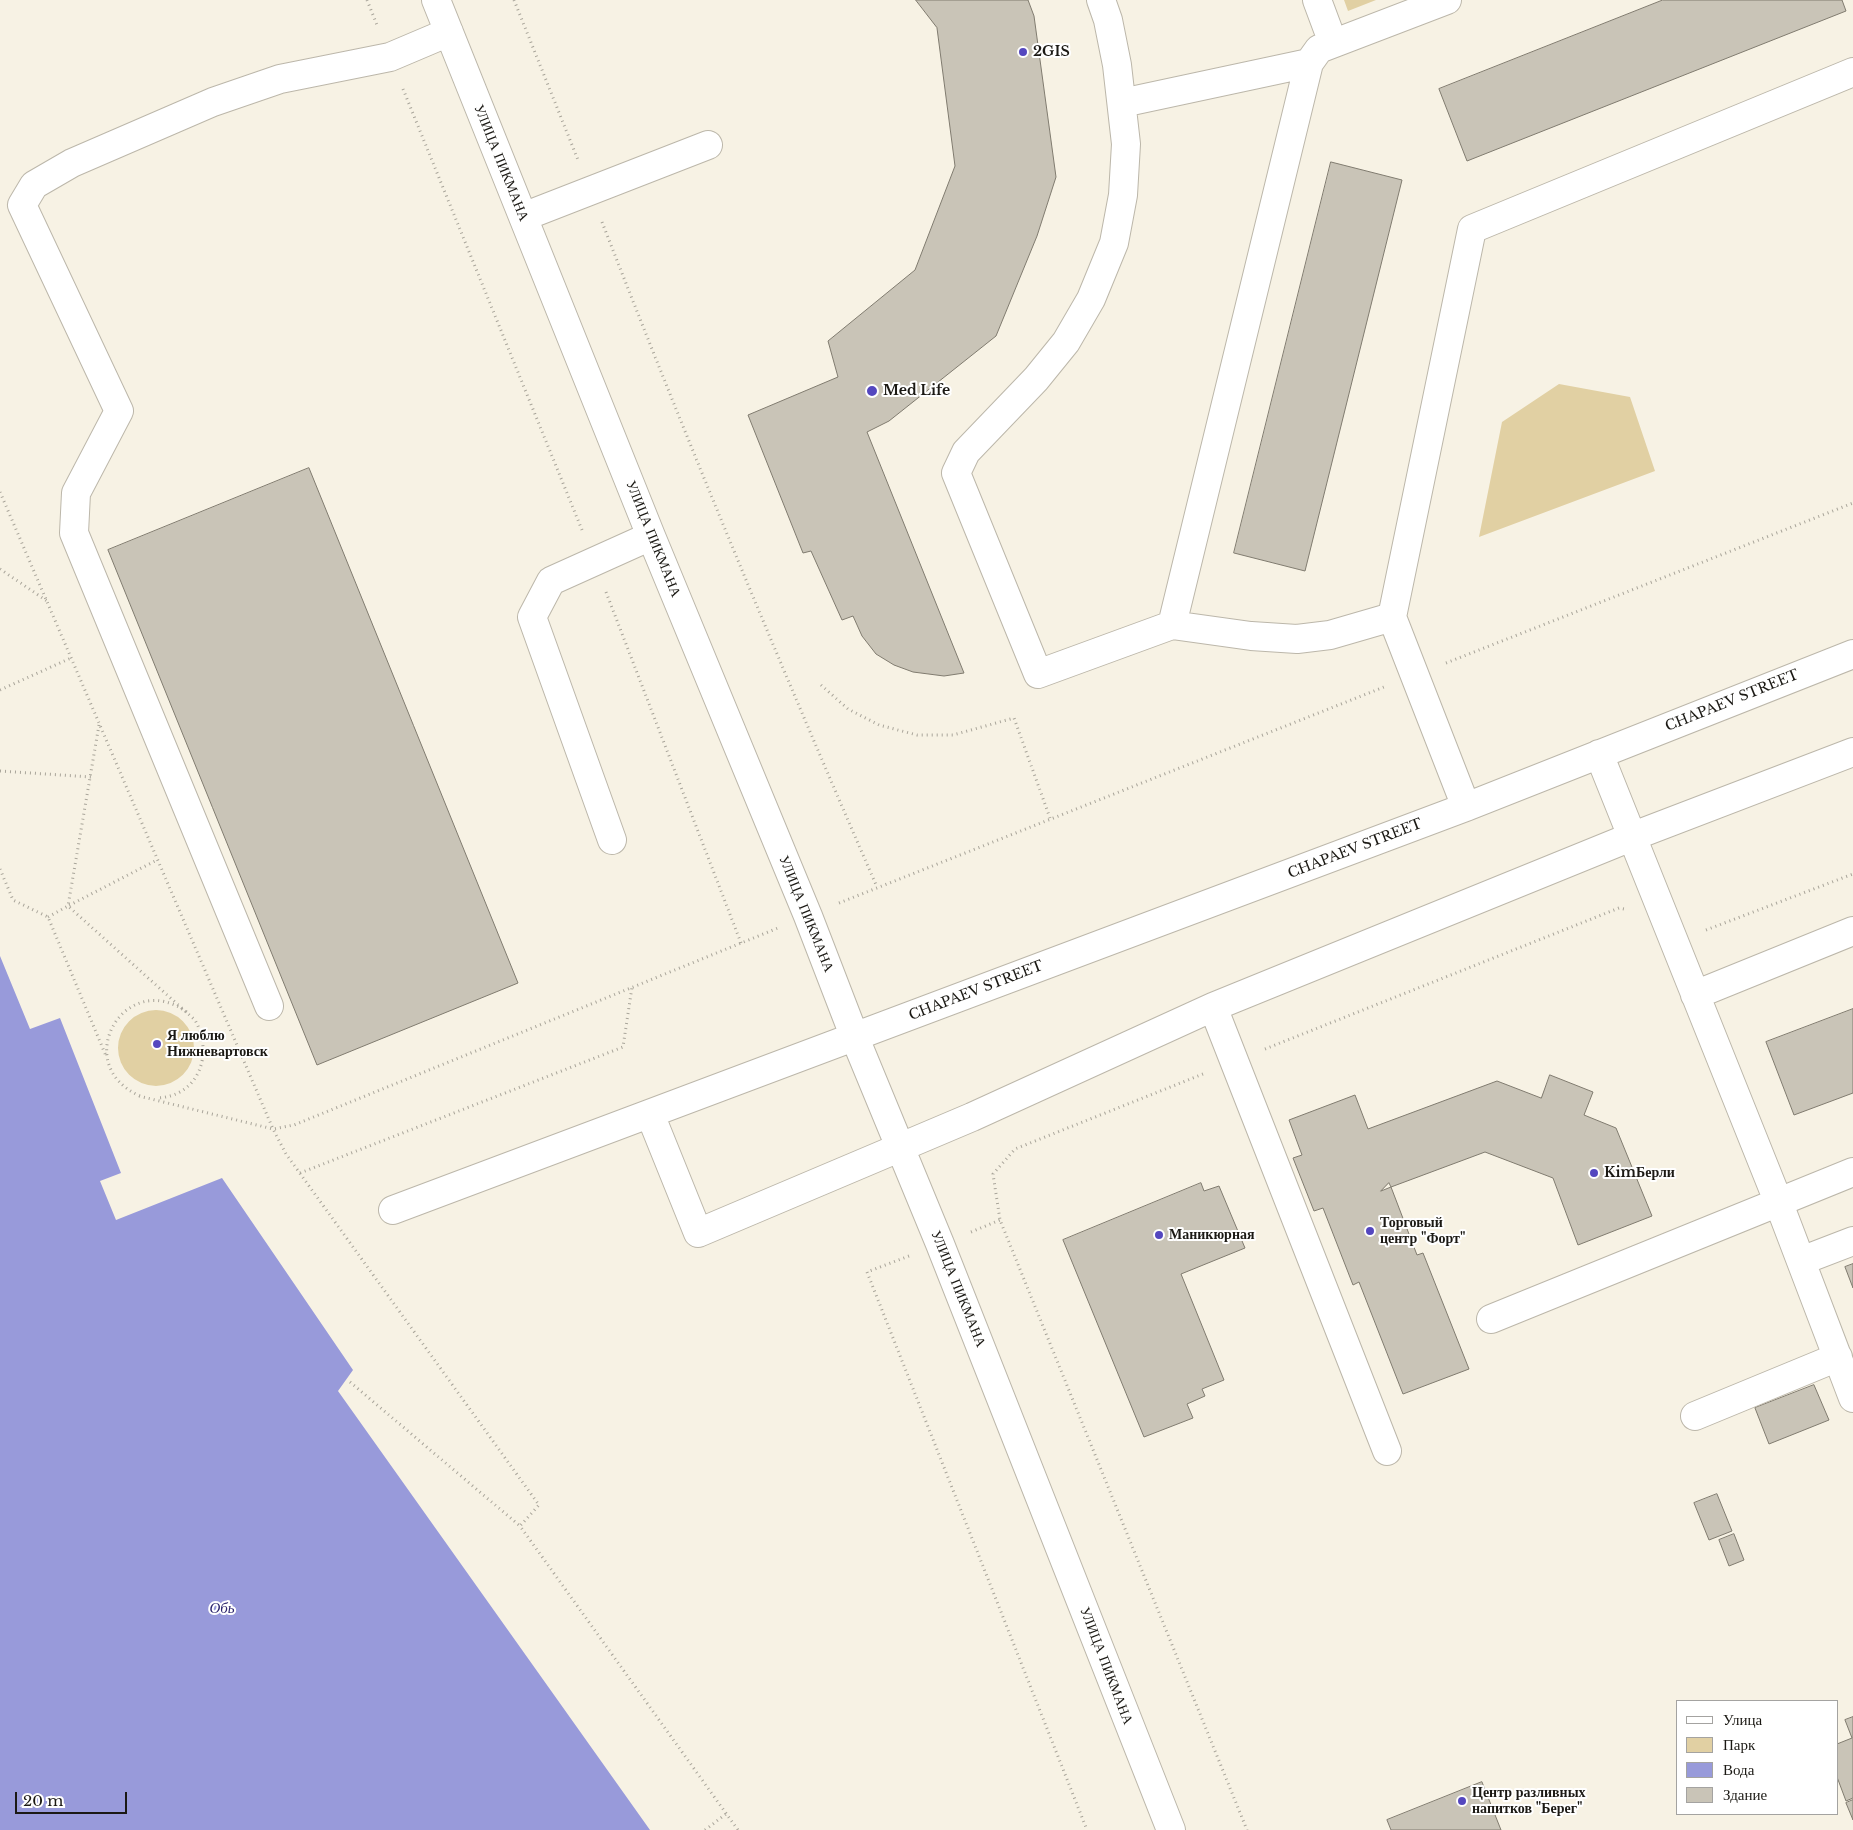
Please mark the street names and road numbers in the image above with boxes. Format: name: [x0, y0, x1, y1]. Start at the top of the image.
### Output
street label: УЛИЦА ПИКМАНА: [470, 102, 532, 224]
street label: УЛИЦА ПИКМАНА: [622, 478, 684, 600]
street label: CHAPAEV STREET: [1663, 667, 1801, 735]
street label: CHAPAEV STREET: [1285, 816, 1425, 882]
street label: УЛИЦА ПИКМАНА: [775, 853, 837, 975]
street label: CHAPAEV STREET: [906, 958, 1046, 1024]
street label: УЛИЦА ПИКМАНА: [927, 1228, 989, 1350]
street label: УЛИЦА ПИКМАНА: [1076, 1605, 1136, 1727]

